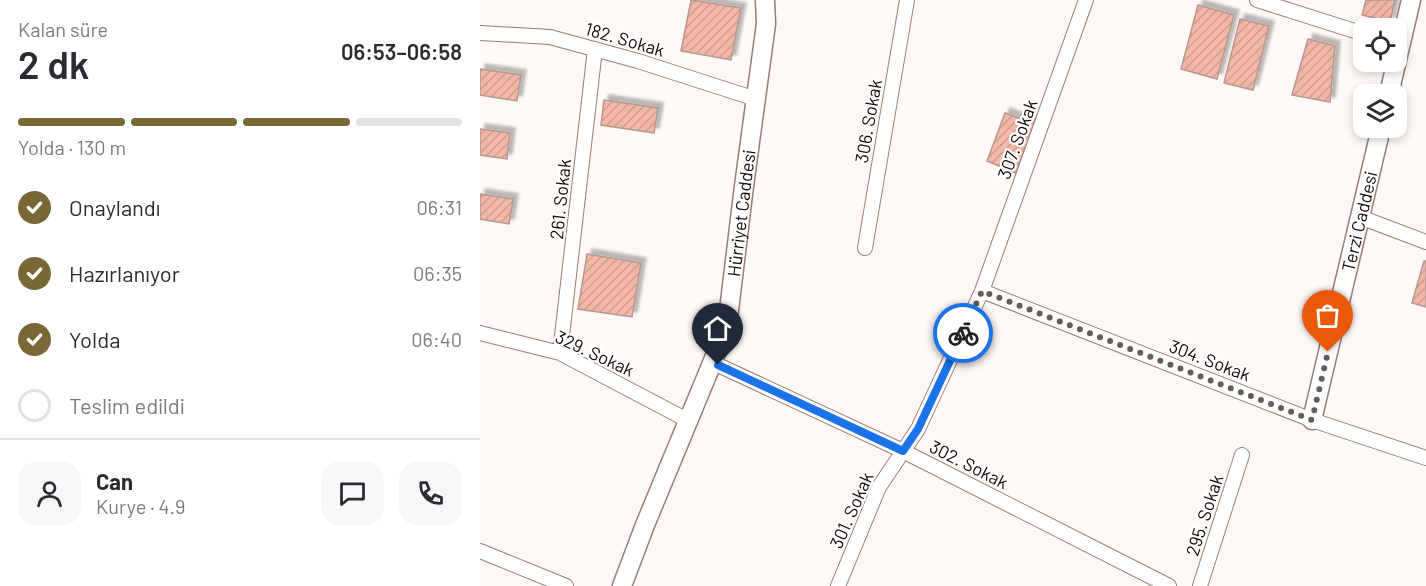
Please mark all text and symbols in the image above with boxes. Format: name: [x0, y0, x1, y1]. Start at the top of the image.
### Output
text: Kalan süre: [18, 17, 108, 41]
street label: 182. Sokak: [583, 17, 667, 61]
map controls: [1353, 18, 1407, 138]
button: locate: [1353, 18, 1407, 72]
text: 06:53–06:58: [341, 38, 462, 64]
text: 2 dk: [18, 40, 89, 87]
street label: 306. Sokak: [850, 77, 886, 165]
button: layers: [1353, 84, 1407, 138]
street label: 307. Sokak: [992, 96, 1042, 182]
text: Yolda · 130 m: [18, 135, 126, 159]
street label: Hürriyet Caddesi: [722, 149, 760, 278]
street label: 261. Sokak: [545, 158, 575, 240]
street label: Terzi Caddesi: [1336, 169, 1381, 274]
icon: check: [18, 191, 51, 224]
text: Onaylandı: [69, 194, 161, 220]
text: 06:31: [416, 195, 462, 219]
icon: check: [18, 257, 51, 290]
text: Hazırlanıyor: [69, 260, 180, 286]
text: 06:35: [413, 261, 462, 285]
pin: [1302, 290, 1353, 352]
icon: bag: [1311, 299, 1344, 332]
pin: [692, 303, 743, 365]
courier: [933, 303, 993, 363]
icon: home: [701, 312, 734, 345]
icon: bike: [947, 317, 980, 350]
icon: check: [18, 323, 51, 356]
street label: 329. Sokak: [552, 325, 638, 381]
text: Yolda: [69, 326, 120, 352]
text: 06:40: [411, 327, 462, 351]
street label: 304. Sokak: [1166, 334, 1254, 386]
text: Teslim edildi: [69, 392, 185, 418]
street label: 302. Sokak: [926, 435, 1012, 493]
button: person: [18, 462, 81, 525]
button: chat: [321, 462, 384, 525]
button: phone: [399, 462, 462, 525]
text: Can: [96, 468, 133, 494]
street label: 301. Sokak: [824, 468, 878, 552]
street label: 295. Sokak: [1181, 472, 1227, 558]
text: Kurye · 4.9: [96, 494, 186, 518]

